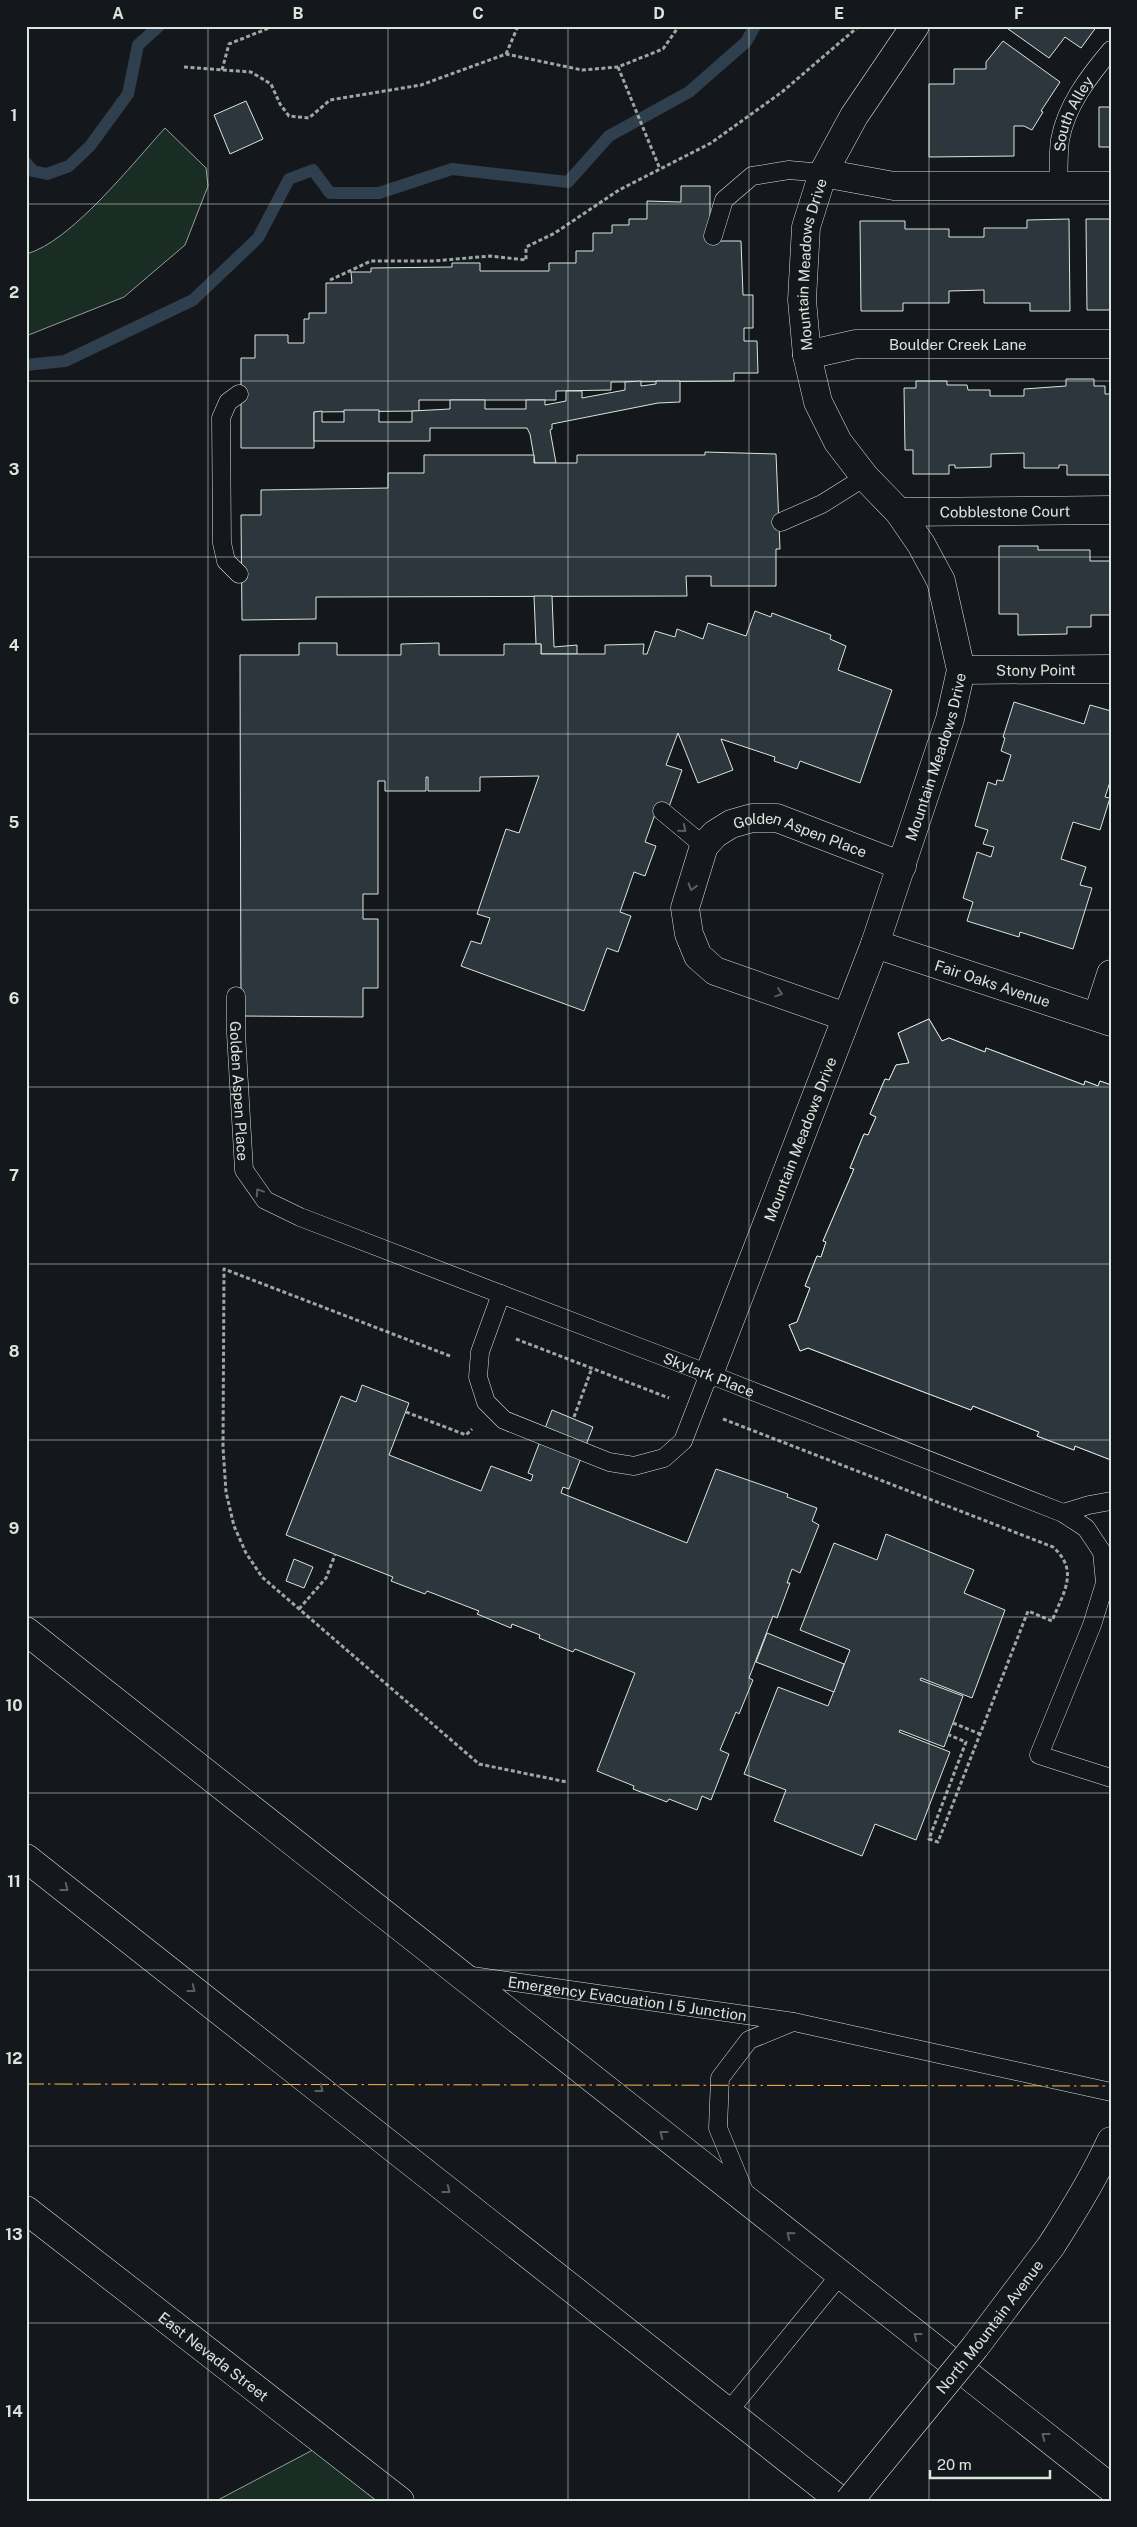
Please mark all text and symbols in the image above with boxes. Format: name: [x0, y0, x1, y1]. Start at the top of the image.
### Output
text: A: [112, 4, 124, 23]
text: B: [293, 4, 304, 23]
text: C: [472, 4, 484, 23]
text: D: [653, 4, 665, 23]
text: E: [834, 4, 844, 23]
text: F: [1014, 4, 1024, 23]
street label: South Alley: [1050, 73, 1096, 152]
text: 1: [11, 106, 17, 125]
street label: Mountain Meadows Drive: [793, 176, 829, 352]
text: 2: [9, 283, 19, 302]
street label: Boulder Creek Lane: [889, 336, 1027, 353]
text: 3: [9, 460, 19, 479]
street label: Cobblestone Court: [940, 502, 1071, 520]
text: 4: [9, 636, 20, 655]
street label: Stony Point: [996, 661, 1076, 678]
street label: Mountain Meadows Drive: [902, 671, 969, 843]
street label: Golden Aspen Place: [731, 809, 869, 860]
text: 5: [9, 813, 20, 832]
one-way arrow: [677, 823, 686, 831]
one-way arrow: [687, 883, 697, 891]
street label: Fair Oaks Avenue: [933, 956, 1053, 1010]
one-way arrow: [774, 987, 783, 997]
text: 6: [9, 989, 19, 1008]
street label: Golden Aspen Place: [227, 1021, 252, 1161]
street label: Mountain Meadows Drive: [760, 1054, 839, 1224]
text: 7: [9, 1166, 19, 1185]
one-way arrow: [256, 1188, 265, 1198]
text: 8: [9, 1342, 20, 1361]
street label: Skylark Place: [661, 1349, 757, 1400]
text: 9: [9, 1519, 19, 1538]
text: 10: [5, 1696, 23, 1715]
text: 11: [7, 1872, 21, 1891]
one-way arrow: [59, 1882, 68, 1891]
street label: Emergency Evacuation I 5 Junction: [507, 1973, 748, 2024]
one-way arrow: [186, 1983, 195, 1991]
text: 12: [5, 2049, 23, 2068]
one-way arrow: [314, 2084, 323, 2093]
one-way arrow: [660, 2131, 669, 2139]
one-way arrow: [441, 2184, 451, 2193]
text: 13: [5, 2225, 23, 2244]
one-way arrow: [787, 2232, 796, 2240]
street label: North Mountain Avenue: [932, 2256, 1046, 2397]
street label: East Nevada Street: [156, 2308, 272, 2404]
one-way arrow: [914, 2333, 923, 2341]
text: 14: [5, 2402, 23, 2421]
one-way arrow: [1042, 2434, 1051, 2442]
scale bar: [930, 2447, 1050, 2479]
text: 20 m: [937, 2456, 972, 2473]

